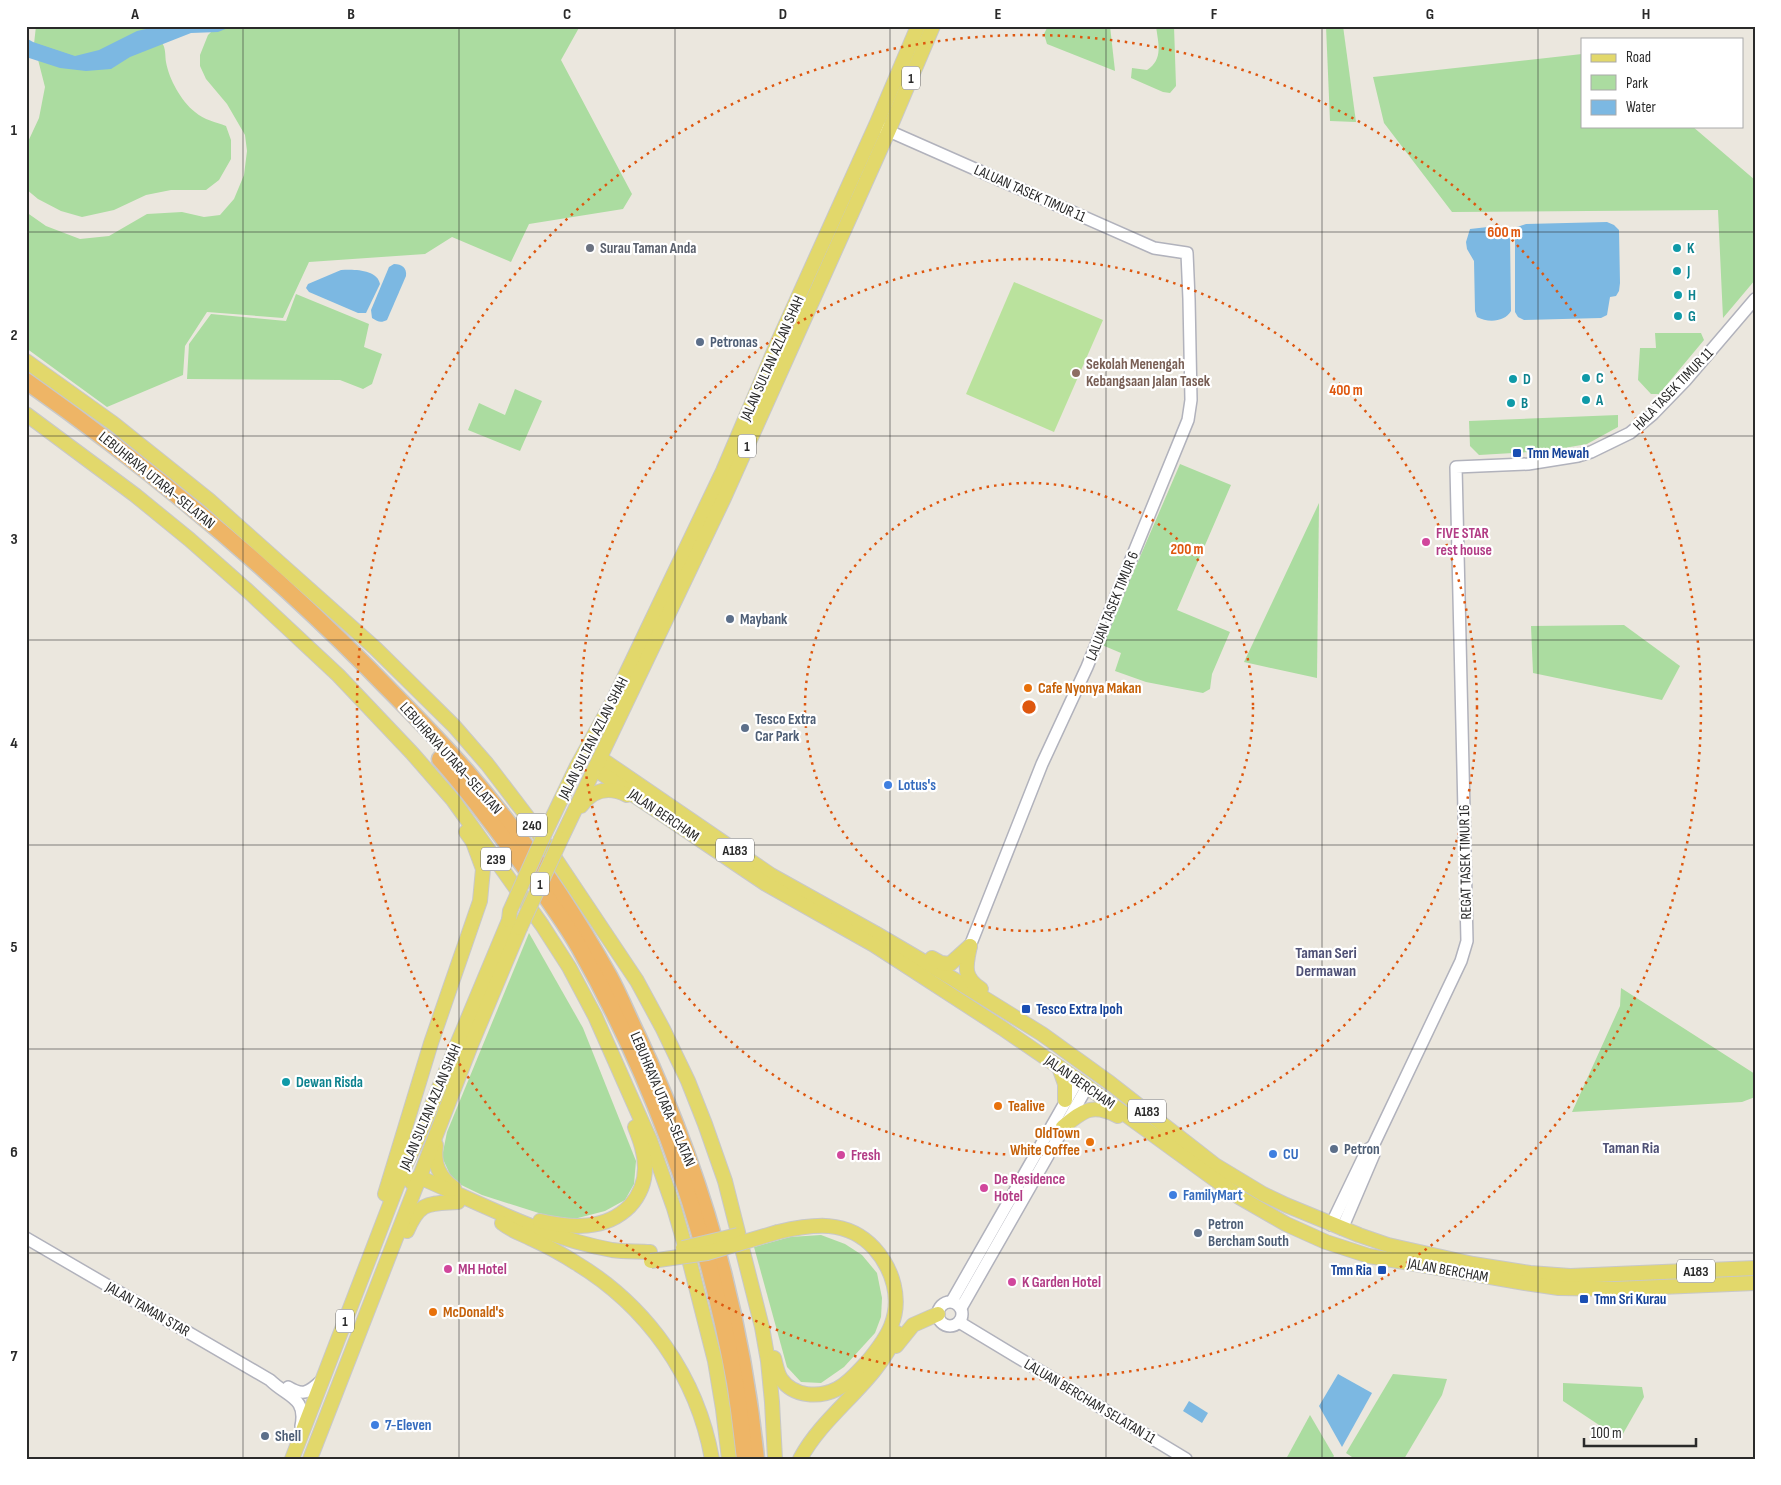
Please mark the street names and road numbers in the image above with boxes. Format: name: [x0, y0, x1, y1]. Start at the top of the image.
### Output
road number: 1: [902, 66, 920, 90]
street label: LALUAN TASEK TIMUR 11: [971, 160, 1089, 227]
street label: JALAN SULTAN AZLAN SHAH: [736, 293, 809, 425]
street label: HALA TASEK TIMUR 11: [1629, 344, 1718, 435]
street label: LEBUHRAYA UTARA–SELATAN: [95, 428, 219, 533]
road number: 1: [738, 434, 756, 458]
street label: LALUAN TASEK TIMUR 6: [1082, 549, 1143, 664]
street label: JALAN SULTAN AZLAN SHAH: [554, 674, 633, 804]
street label: LEBUHRAYA UTARA–SELATAN: [395, 698, 506, 818]
street label: JALAN BERCHAM: [624, 784, 703, 846]
street label: REGAT TASEK TIMUR 16: [1455, 804, 1476, 920]
road number: 240: [517, 814, 547, 836]
road number: A183: [716, 838, 754, 862]
road number: 239: [481, 848, 511, 871]
road number: 1: [531, 872, 549, 896]
street label: LEBUHRAYA UTARA–SELATAN: [626, 1029, 700, 1169]
street label: JALAN SULTAN AZLAN SHAH: [395, 1041, 466, 1174]
street label: JALAN BERCHAM: [1040, 1051, 1119, 1114]
road number: A183: [1128, 1100, 1166, 1122]
street label: JALAN BERCHAM: [1405, 1254, 1490, 1287]
road number: A183: [1677, 1260, 1715, 1282]
street label: JALAN TAMAN STAR: [101, 1277, 193, 1341]
road number: 1: [336, 1310, 354, 1332]
street label: LALUAN BERCHAM SELATAN 11: [1021, 1355, 1160, 1449]

